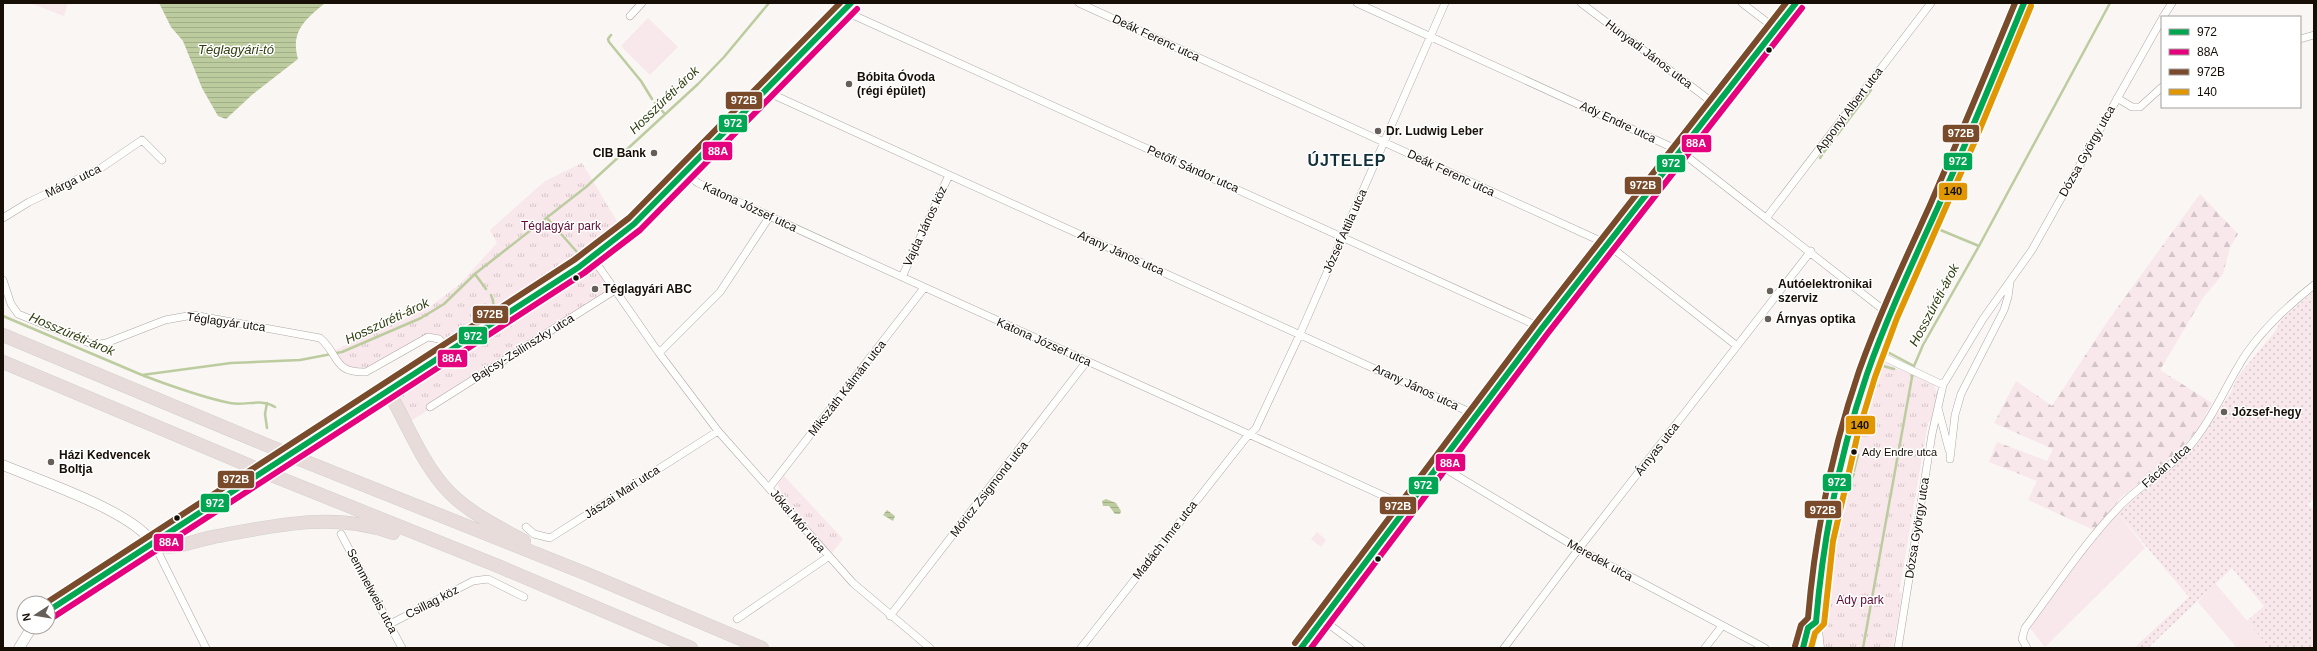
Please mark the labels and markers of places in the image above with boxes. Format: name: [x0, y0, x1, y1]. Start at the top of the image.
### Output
unlabelled marker: [1764, 45, 1774, 55]
place label: Bóbita Óvoda (régi épület): [857, 69, 935, 98]
marker: Bóbita Óvoda (régi épület): [844, 79, 854, 89]
place label: Dr. Ludwig Leber: [1386, 124, 1484, 138]
marker: Dr. Ludwig Leber: [1373, 126, 1383, 136]
place label: CIB Bank: [593, 146, 646, 160]
marker: CIB Bank: [649, 148, 659, 158]
unlabelled marker: [571, 273, 581, 283]
place label: Autóelektronikai szerviz: [1778, 277, 1872, 305]
place label: Téglagyári ABC: [603, 282, 692, 296]
marker: Téglagyári ABC: [590, 284, 600, 294]
marker: Autóelektronikai szerviz: [1765, 286, 1775, 296]
place label: Árnyas optika: [1776, 311, 1856, 326]
marker: Árnyas optika: [1763, 314, 1773, 324]
place label: József-hegy: [2232, 405, 2302, 419]
marker: József-hegy: [2219, 407, 2229, 417]
place label: Ady Endre utca: [1862, 446, 1938, 458]
marker: Ady Endre utca: [1849, 447, 1859, 457]
place label: Házi Kedvencek Boltja: [59, 448, 151, 476]
marker: Házi Kedvencek Boltja: [46, 457, 56, 467]
unlabelled marker: [172, 513, 182, 523]
unlabelled marker: [1373, 554, 1383, 564]

